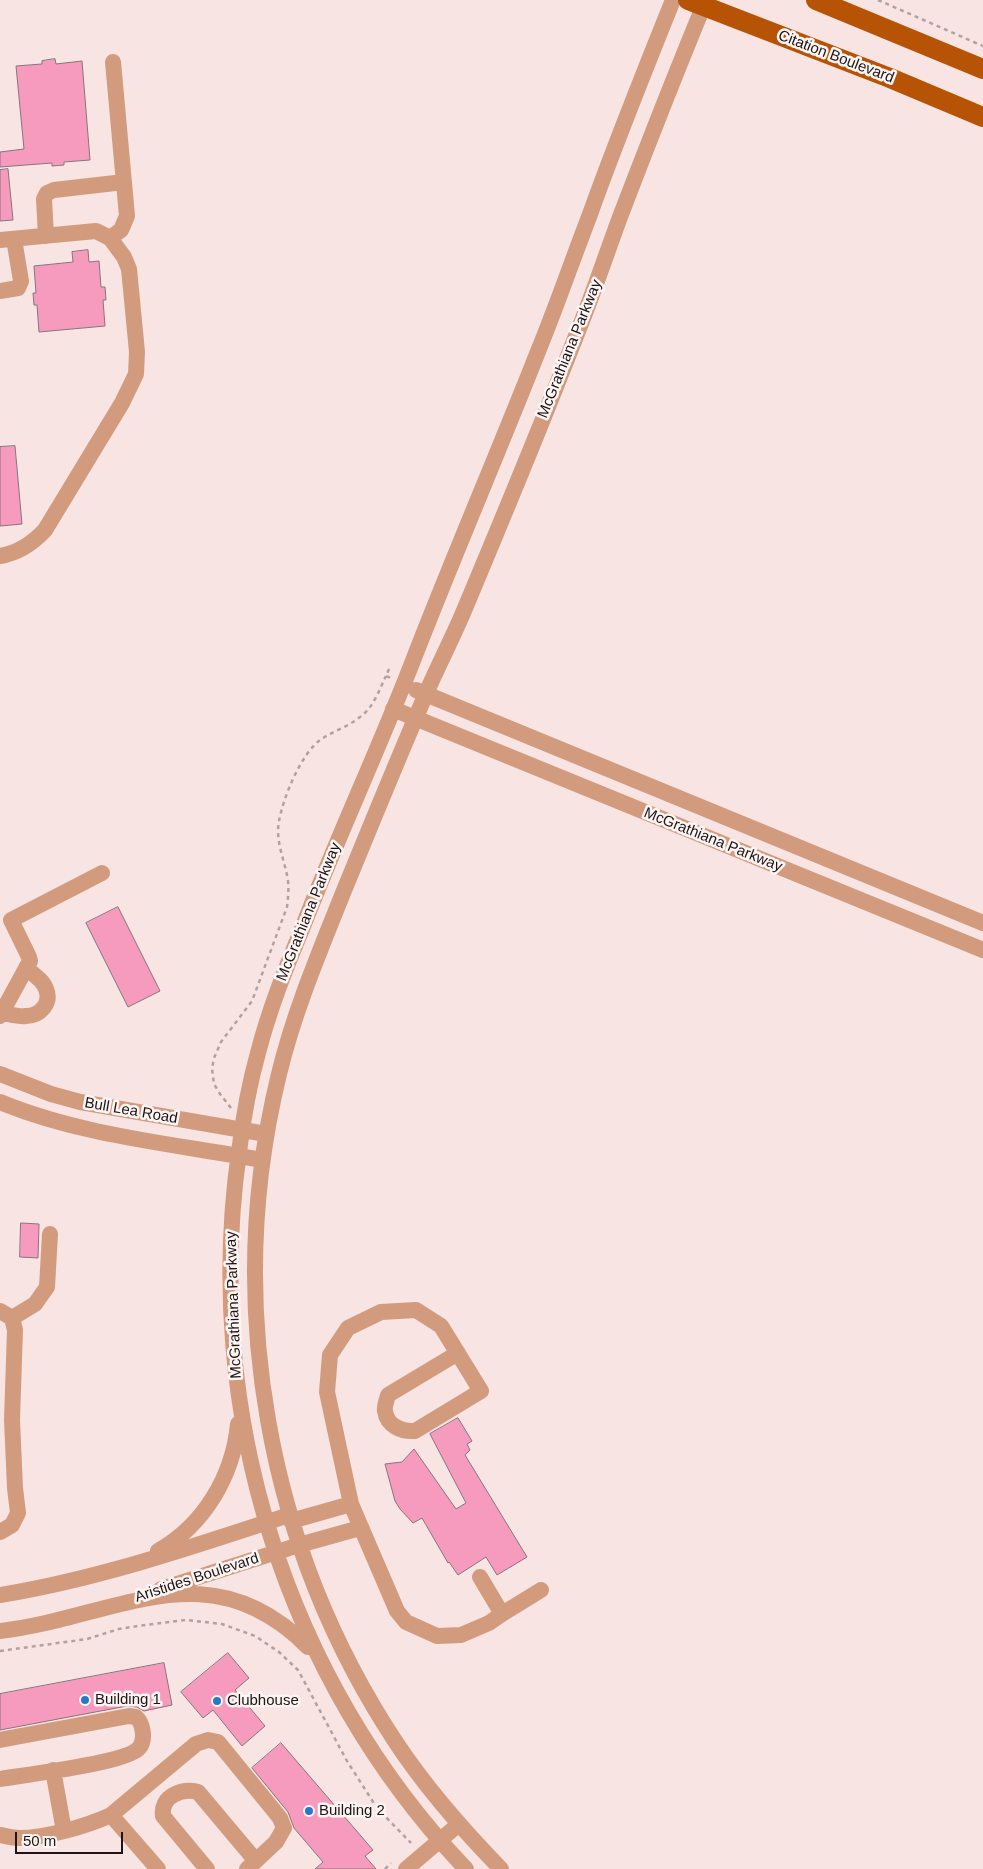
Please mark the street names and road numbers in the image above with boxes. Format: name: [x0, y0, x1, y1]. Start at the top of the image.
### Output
street label: Citation Boulevard: [776, 27, 896, 87]
street label: McGrathiana Parkway: [534, 277, 606, 421]
street label: McGrathiana Parkway: [641, 804, 785, 876]
street label: McGrathiana Parkway: [273, 840, 345, 984]
street label: Bull Lea Road: [83, 1094, 179, 1128]
street label: McGrathiana Parkway: [222, 1231, 246, 1379]
street label: Aristides Boulevard: [133, 1549, 261, 1607]

